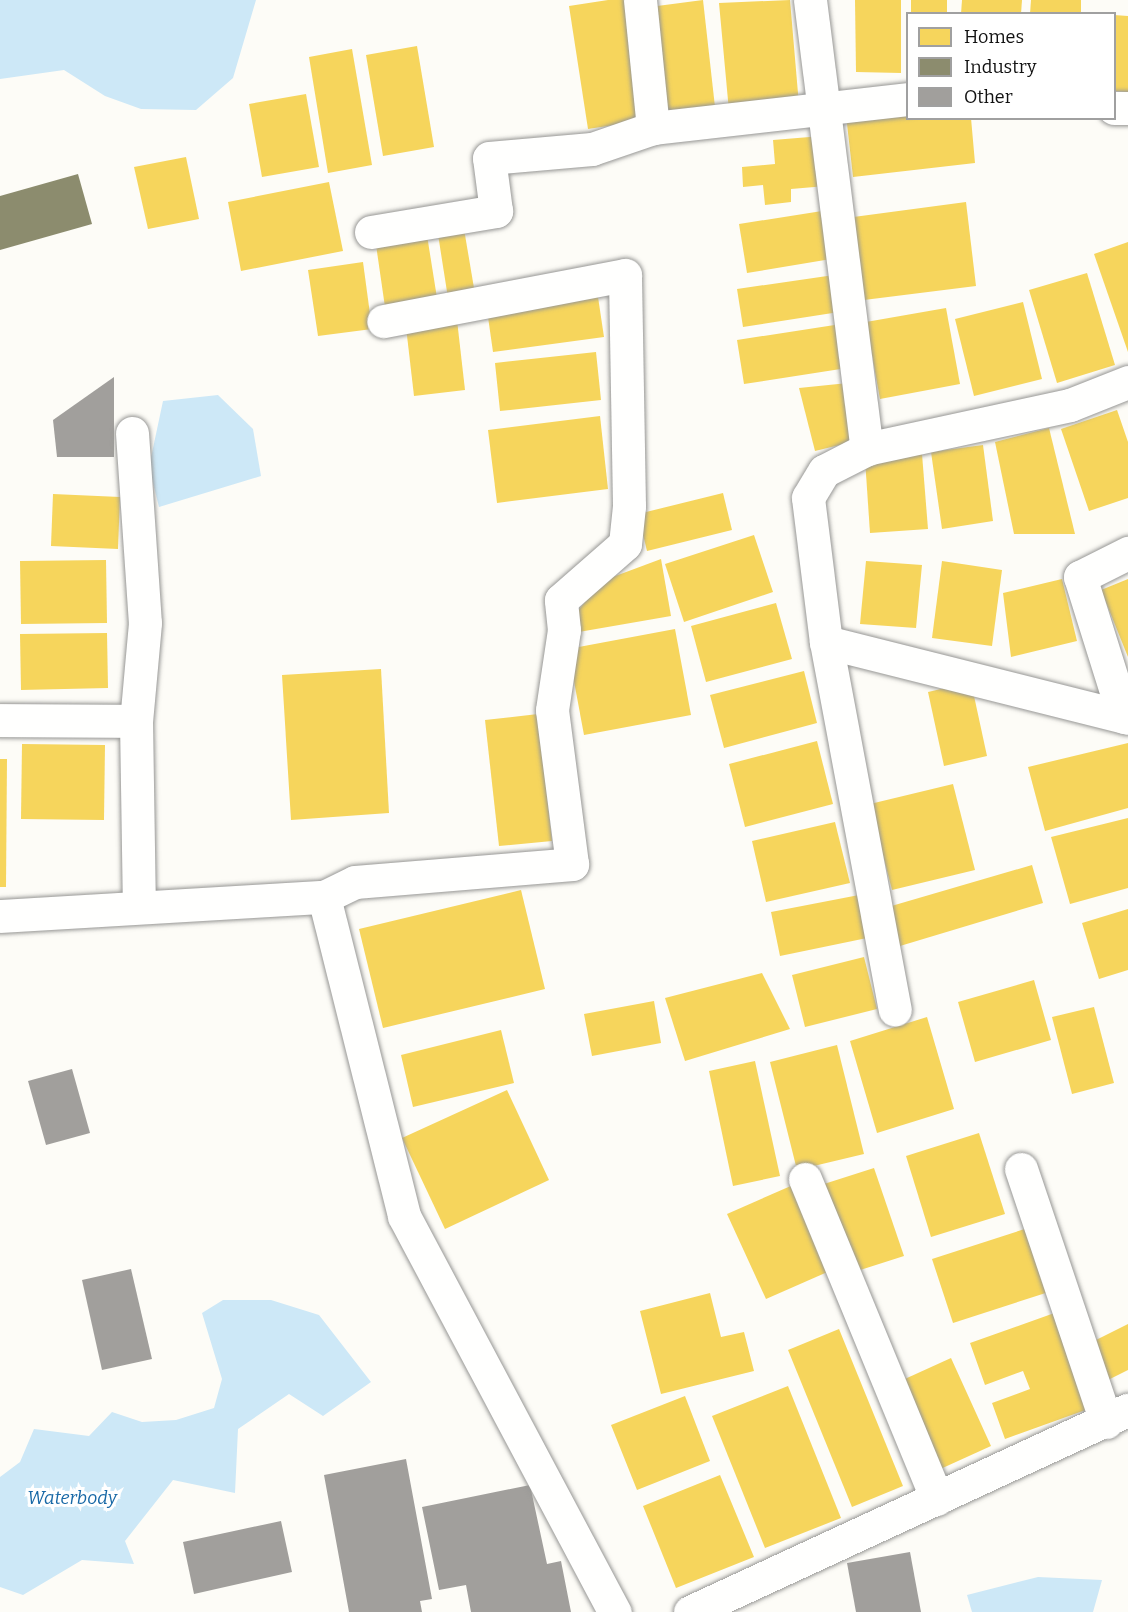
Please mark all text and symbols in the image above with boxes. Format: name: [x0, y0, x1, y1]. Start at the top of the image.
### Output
legend: [906, 12, 1116, 120]
text: Homes: [964, 26, 1024, 48]
text: Industry: [964, 56, 1036, 78]
text: Other: [964, 86, 1013, 108]
water label: Waterbody: [27, 1487, 117, 1509]

